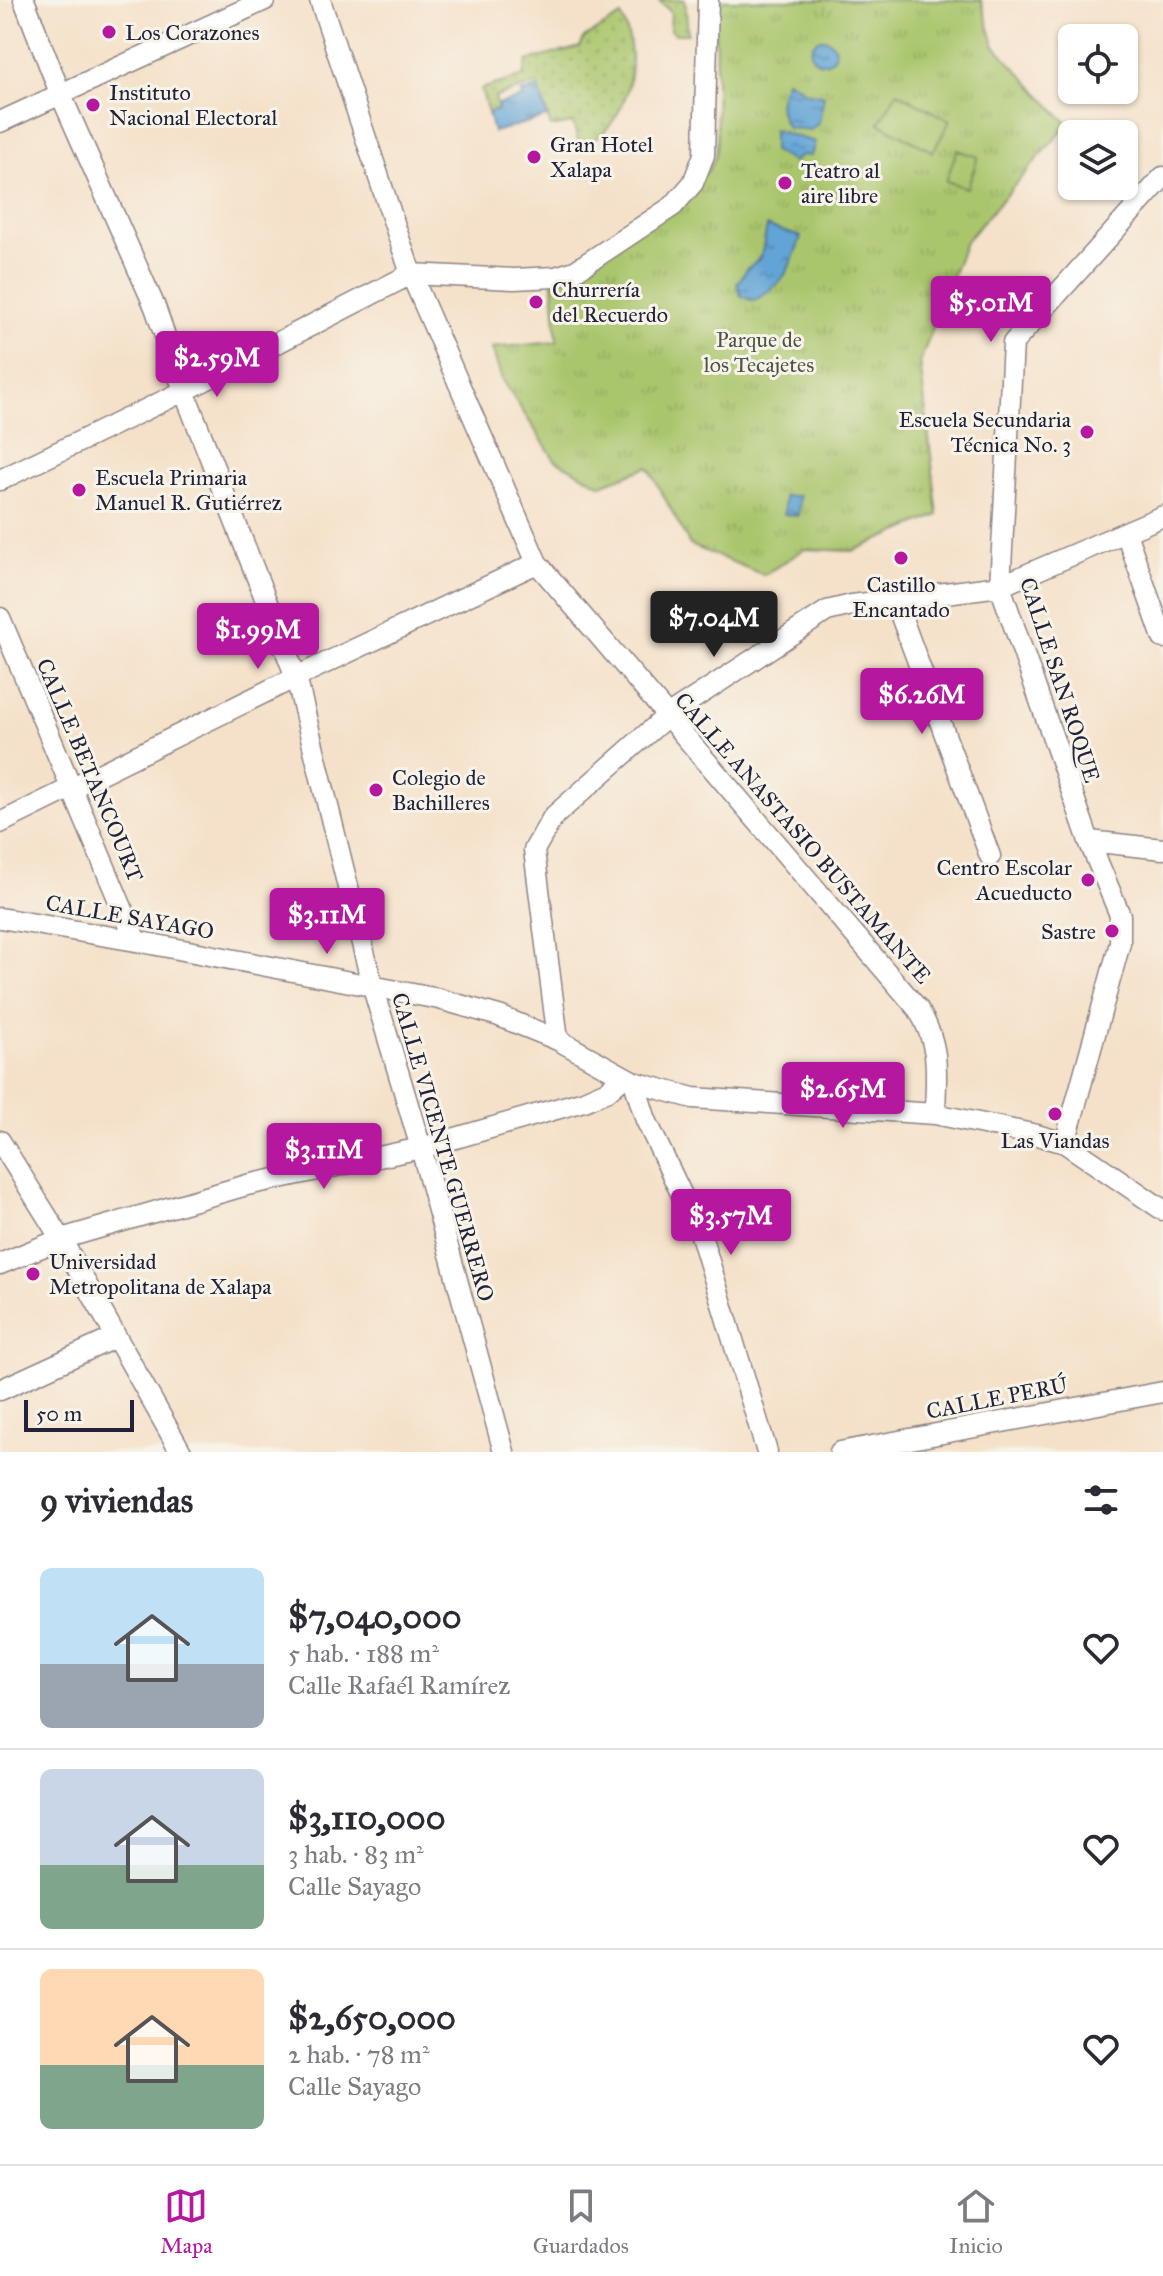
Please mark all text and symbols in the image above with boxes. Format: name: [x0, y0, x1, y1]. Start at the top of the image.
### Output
place label: Los Corazones: [125, 19, 260, 46]
marker: Los Corazones: [100, 23, 118, 41]
map controls: [1058, 24, 1138, 200]
button: locate: [1058, 24, 1138, 104]
place label: Instituto Nacional Electoral: [109, 79, 277, 131]
marker: Instituto Nacional Electoral: [84, 96, 102, 114]
button: layers: [1058, 120, 1138, 200]
place label: Gran Hotel Xalapa: [550, 131, 653, 183]
marker: Gran Hotel Xalapa: [525, 148, 543, 166]
place label: Teatro al aire libre: [801, 157, 880, 209]
marker: Teatro al aire libre: [776, 174, 794, 192]
place label: Churrería del Recuerdo: [552, 276, 668, 328]
pin: $5.01M: [926, 276, 1056, 344]
text: $5.01M: [949, 286, 1033, 318]
marker: Churrería del Recuerdo: [527, 293, 545, 311]
park label: Parque de los Tecajetes: [704, 326, 814, 378]
pin: $2.59M: [152, 331, 282, 399]
text: $2.59M: [174, 341, 260, 373]
place label: Escuela Secundaria Técnica No. 3: [898, 406, 1072, 458]
marker: Escuela Secundaria Técnica No. 3: [1078, 423, 1096, 441]
place label: Escuela Primaria Manuel R. Gutiérrez: [95, 464, 282, 516]
marker: Escuela Primaria Manuel R. Gutiérrez: [70, 481, 88, 499]
marker: Castillo Encantado: [892, 549, 910, 567]
place label: Castillo Encantado: [852, 571, 950, 623]
street label: CALLE SAN ROQUE: [1014, 574, 1106, 786]
pin: $7.04M: [649, 591, 779, 659]
text: $7.04M: [669, 601, 759, 633]
pin: $1.99M: [193, 603, 323, 671]
text: $1.99M: [215, 613, 301, 645]
street label: CALLE BETANCOURT: [31, 654, 149, 886]
pin: $6.26M: [857, 668, 987, 736]
text: $6.26M: [878, 678, 966, 710]
street label: CALLE ANASTASIO BUSTAMANTE: [669, 687, 937, 989]
place label: Colegio de Bachilleres: [392, 764, 490, 816]
marker: Colegio de Bachilleres: [367, 781, 385, 799]
place label: Centro Escolar Acueducto: [936, 854, 1073, 906]
marker: Centro Escolar Acueducto: [1079, 871, 1097, 889]
pin: $3.11M: [262, 888, 392, 956]
street label: CALLE SAYAGO: [44, 889, 216, 945]
text: $3.11M: [288, 898, 366, 930]
place label: Sastre: [1041, 918, 1096, 945]
marker: Sastre: [1103, 922, 1121, 940]
street label: CALLE VICENTE GUERRERO: [386, 989, 500, 1305]
pin: $2.65M: [778, 1062, 908, 1130]
text: $2.65M: [800, 1072, 886, 1104]
marker: Las Viandas: [1046, 1105, 1064, 1123]
pin: $3.11M: [259, 1123, 389, 1191]
place label: Las Viandas: [1000, 1127, 1110, 1154]
text: $3.11M: [285, 1133, 363, 1165]
pin: $3.57M: [666, 1189, 796, 1257]
text: $3.57M: [689, 1199, 773, 1231]
place label: Universidad Metropolitana de Xalapa: [49, 1248, 272, 1300]
marker: Universidad Metropolitana de Xalapa: [24, 1265, 42, 1283]
street label: CALLE PERÚ: [924, 1371, 1071, 1425]
scale bar: [24, 1396, 134, 1432]
text: 50 m: [36, 1400, 82, 1427]
icon: filters: [1079, 1478, 1123, 1522]
text: 9 viviendas: [40, 1480, 193, 1521]
text: $7,040,000: [288, 1596, 462, 1637]
icon: home: [104, 1600, 200, 1696]
icon: heart: [1079, 1626, 1123, 1670]
text: 5 hab. · 188 m²: [288, 1637, 439, 1669]
text: Calle Rafaél Ramírez: [288, 1669, 510, 1701]
text: $3,110,000: [288, 1797, 445, 1838]
icon: home: [104, 1801, 200, 1897]
icon: heart: [1079, 1827, 1123, 1871]
text: 3 hab. · 83 m²: [288, 1838, 424, 1870]
text: Calle Sayago: [288, 1870, 421, 1902]
text: $2,650,000: [288, 1997, 456, 2038]
icon: home: [104, 2001, 200, 2097]
icon: heart: [1079, 2027, 1123, 2071]
text: 2 hab. · 78 m²: [288, 2038, 429, 2070]
text: Calle Sayago: [288, 2070, 421, 2102]
tab: Mapa: [160, 2184, 212, 2259]
tab: Guardados: [533, 2184, 629, 2259]
tab: Inicio: [949, 2184, 1003, 2259]

